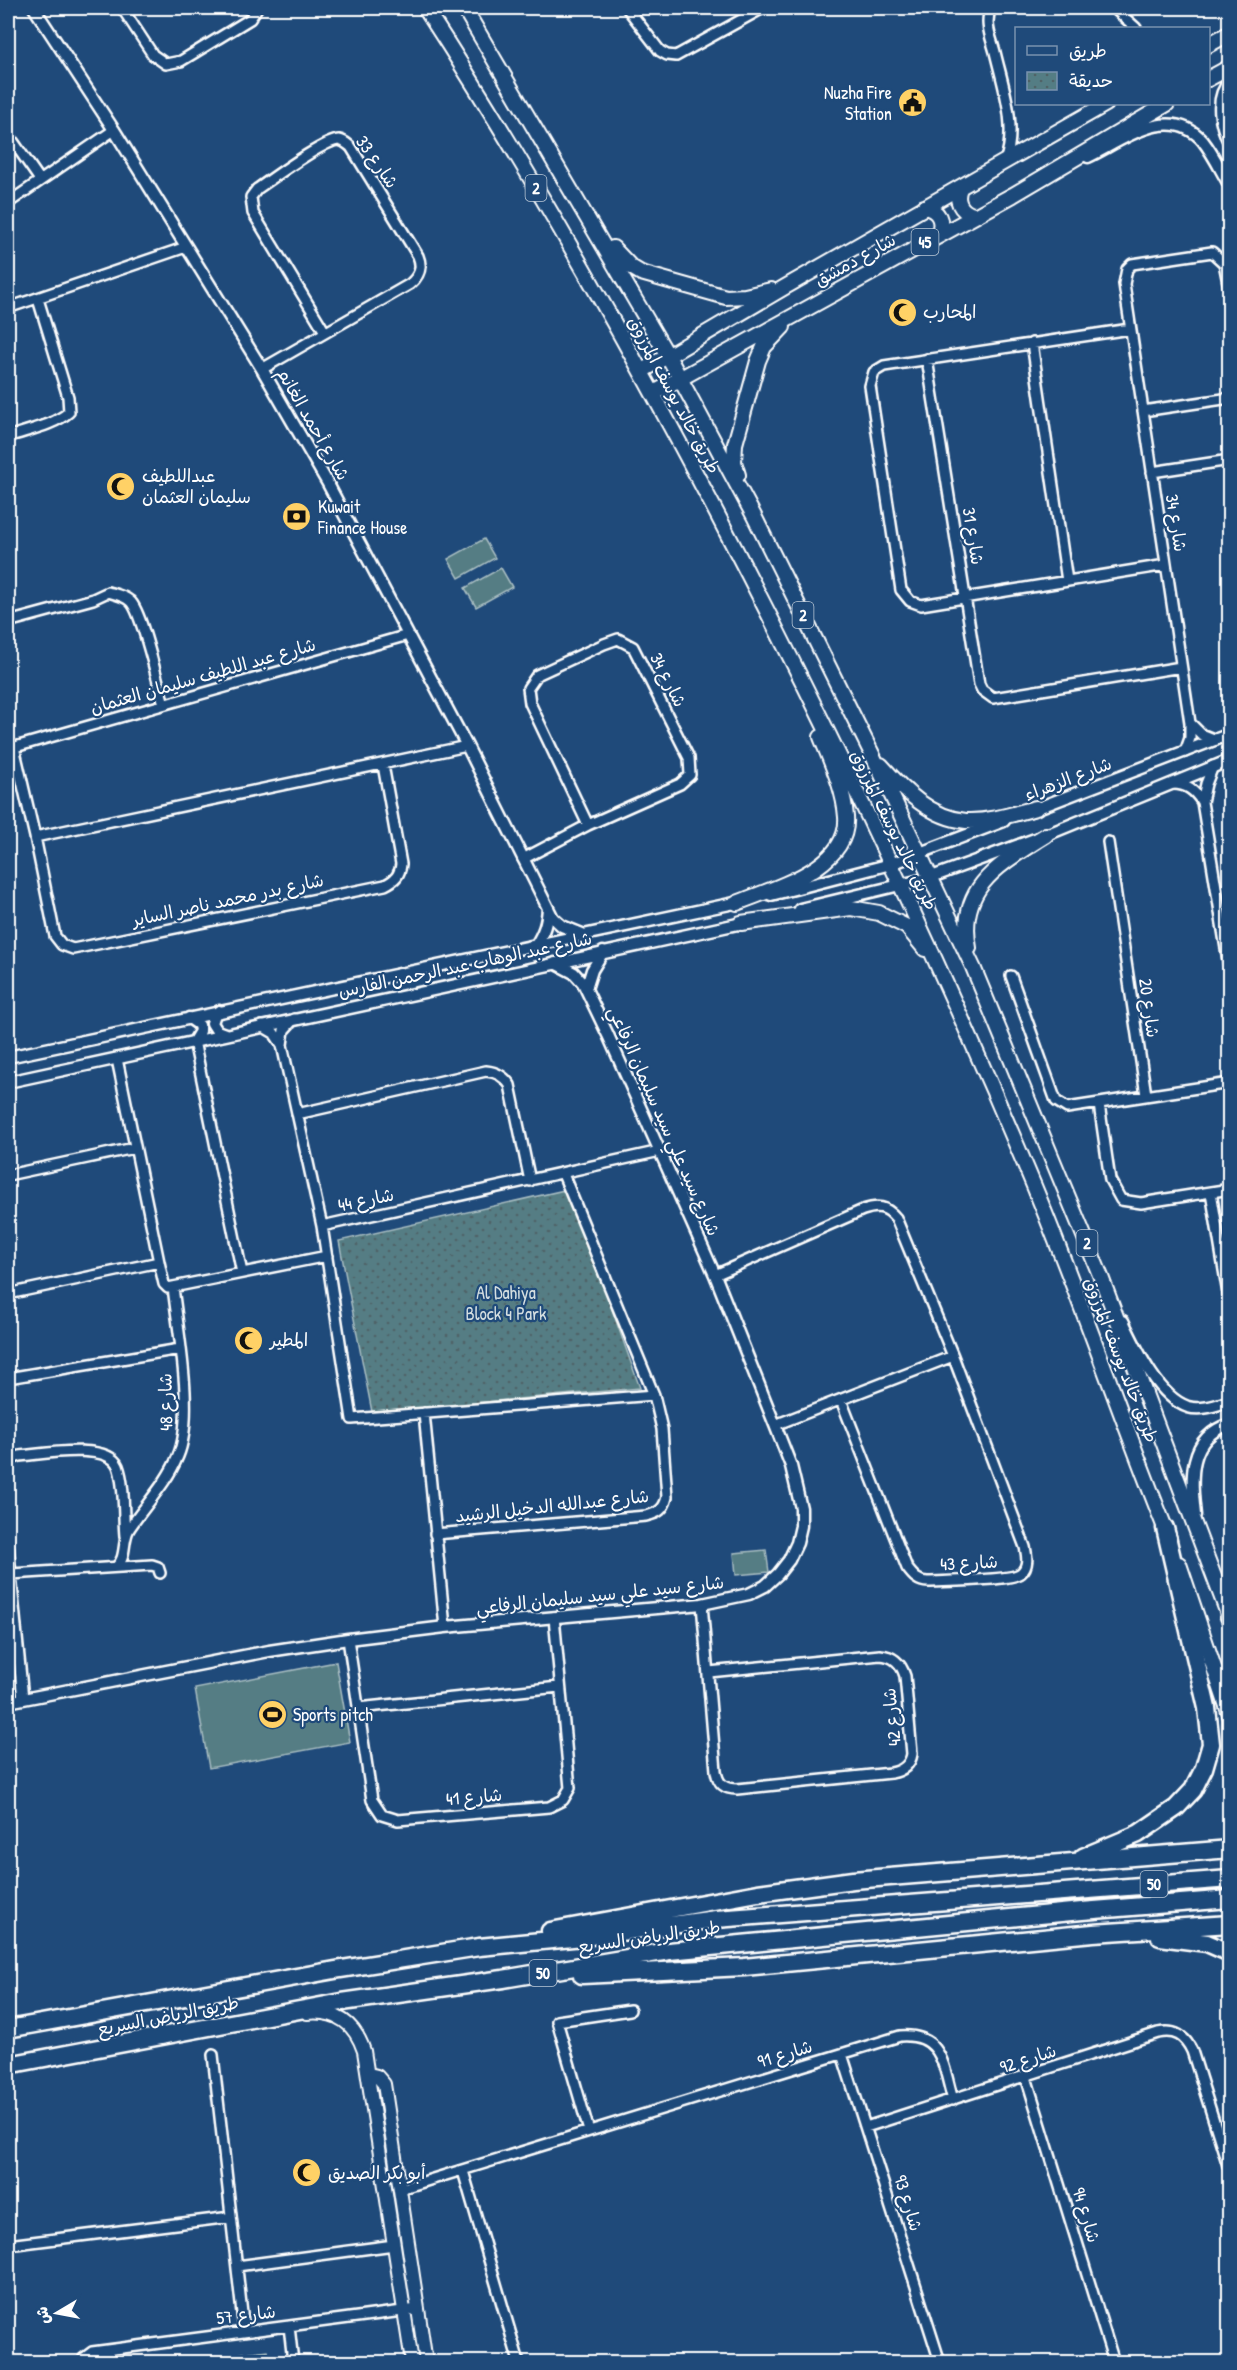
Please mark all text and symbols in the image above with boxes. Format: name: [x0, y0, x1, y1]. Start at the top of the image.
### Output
legend: [1015, 27, 1210, 105]
text: طريق: [1069, 38, 1107, 63]
text: حديقة: [1069, 68, 1113, 93]
place label: Nuzha Fire Station: [824, 80, 892, 126]
public building icon: Nuzha Fire Station: [897, 87, 929, 119]
street label: شارع 33: [350, 130, 405, 193]
road number: 2: [526, 175, 546, 201]
street label: شارع دمشق: [810, 227, 900, 292]
road number: 45: [912, 229, 938, 255]
mosque icon: المحارب: [886, 296, 918, 328]
place label: المحارب: [923, 299, 977, 324]
street label: طريق خالد يوسف المرزوق: [622, 311, 727, 478]
street label: شارع أحمد الغانم: [269, 363, 356, 486]
place label: عبداللطيف سليمان العثمان: [142, 463, 251, 509]
mosque icon: عبداللطيف سليمان العثمان: [105, 470, 137, 502]
street label: شارع 34: [1160, 492, 1193, 553]
place label: Kuwait Finance House: [317, 494, 407, 540]
bank icon: Kuwait Finance House: [281, 501, 313, 533]
street label: شارع 31: [957, 505, 990, 566]
road number: 2: [792, 602, 814, 628]
street label: شارع عبد اللطيف سليمان العثمان: [87, 631, 319, 720]
street label: شارع 34: [644, 648, 693, 711]
street label: طريق خالد يوسف المرزوق: [845, 745, 944, 914]
street label: شارع الزهراء: [1020, 750, 1115, 807]
street label: شارع بدر محمد ناصر الساير: [128, 867, 326, 932]
street label: شارع عبد الوهاب عبد الرحمن الفارس: [336, 925, 594, 1004]
street label: شارع 20: [1133, 977, 1166, 1039]
street label: شارع سيد علي سيد سليمان الرفاعي: [599, 1002, 727, 1241]
street label: شارع 44: [336, 1181, 396, 1218]
road number: 2: [1076, 1230, 1098, 1256]
street label: طريق خالد يوسف المرزوق: [1078, 1273, 1165, 1446]
park label: Al Dahiya Block 4 Park: [466, 1280, 547, 1326]
mosque icon: المطير: [233, 1324, 265, 1356]
place label: المطير: [268, 1327, 308, 1352]
street label: شارع 48: [152, 1373, 179, 1431]
street label: شارع عبدالله الدخيل الرشيد: [454, 1483, 650, 1528]
street label: شارع 43: [939, 1549, 999, 1576]
street label: شارع سيد علي سيد سليمان الرفاعي: [475, 1569, 726, 1624]
street label: شارع 42: [876, 1687, 907, 1747]
sports icon: Sports pitch: [256, 1699, 288, 1731]
place label: Sports pitch: [293, 1702, 373, 1727]
street label: شارع 41: [445, 1782, 503, 1811]
road number: 50: [1140, 1871, 1168, 1897]
street label: طريق الرياض السريع: [576, 1914, 722, 1960]
road number: 50: [530, 1960, 556, 1986]
street label: طريق الرياض السريع: [95, 1990, 241, 2042]
street label: شارع 91: [754, 2033, 815, 2074]
street label: شارع 92: [996, 2038, 1059, 2079]
mosque icon: أبو بكر الصديق: [291, 2157, 323, 2189]
place label: أبو بكر الصديق: [328, 2160, 426, 2185]
street label: شارع 93: [888, 2172, 929, 2234]
street label: شارع 94: [1066, 2184, 1107, 2246]
north arrow: [27, 2283, 87, 2343]
street label: شارع 57: [215, 2298, 277, 2331]
text: ش: [30, 2305, 55, 2326]

